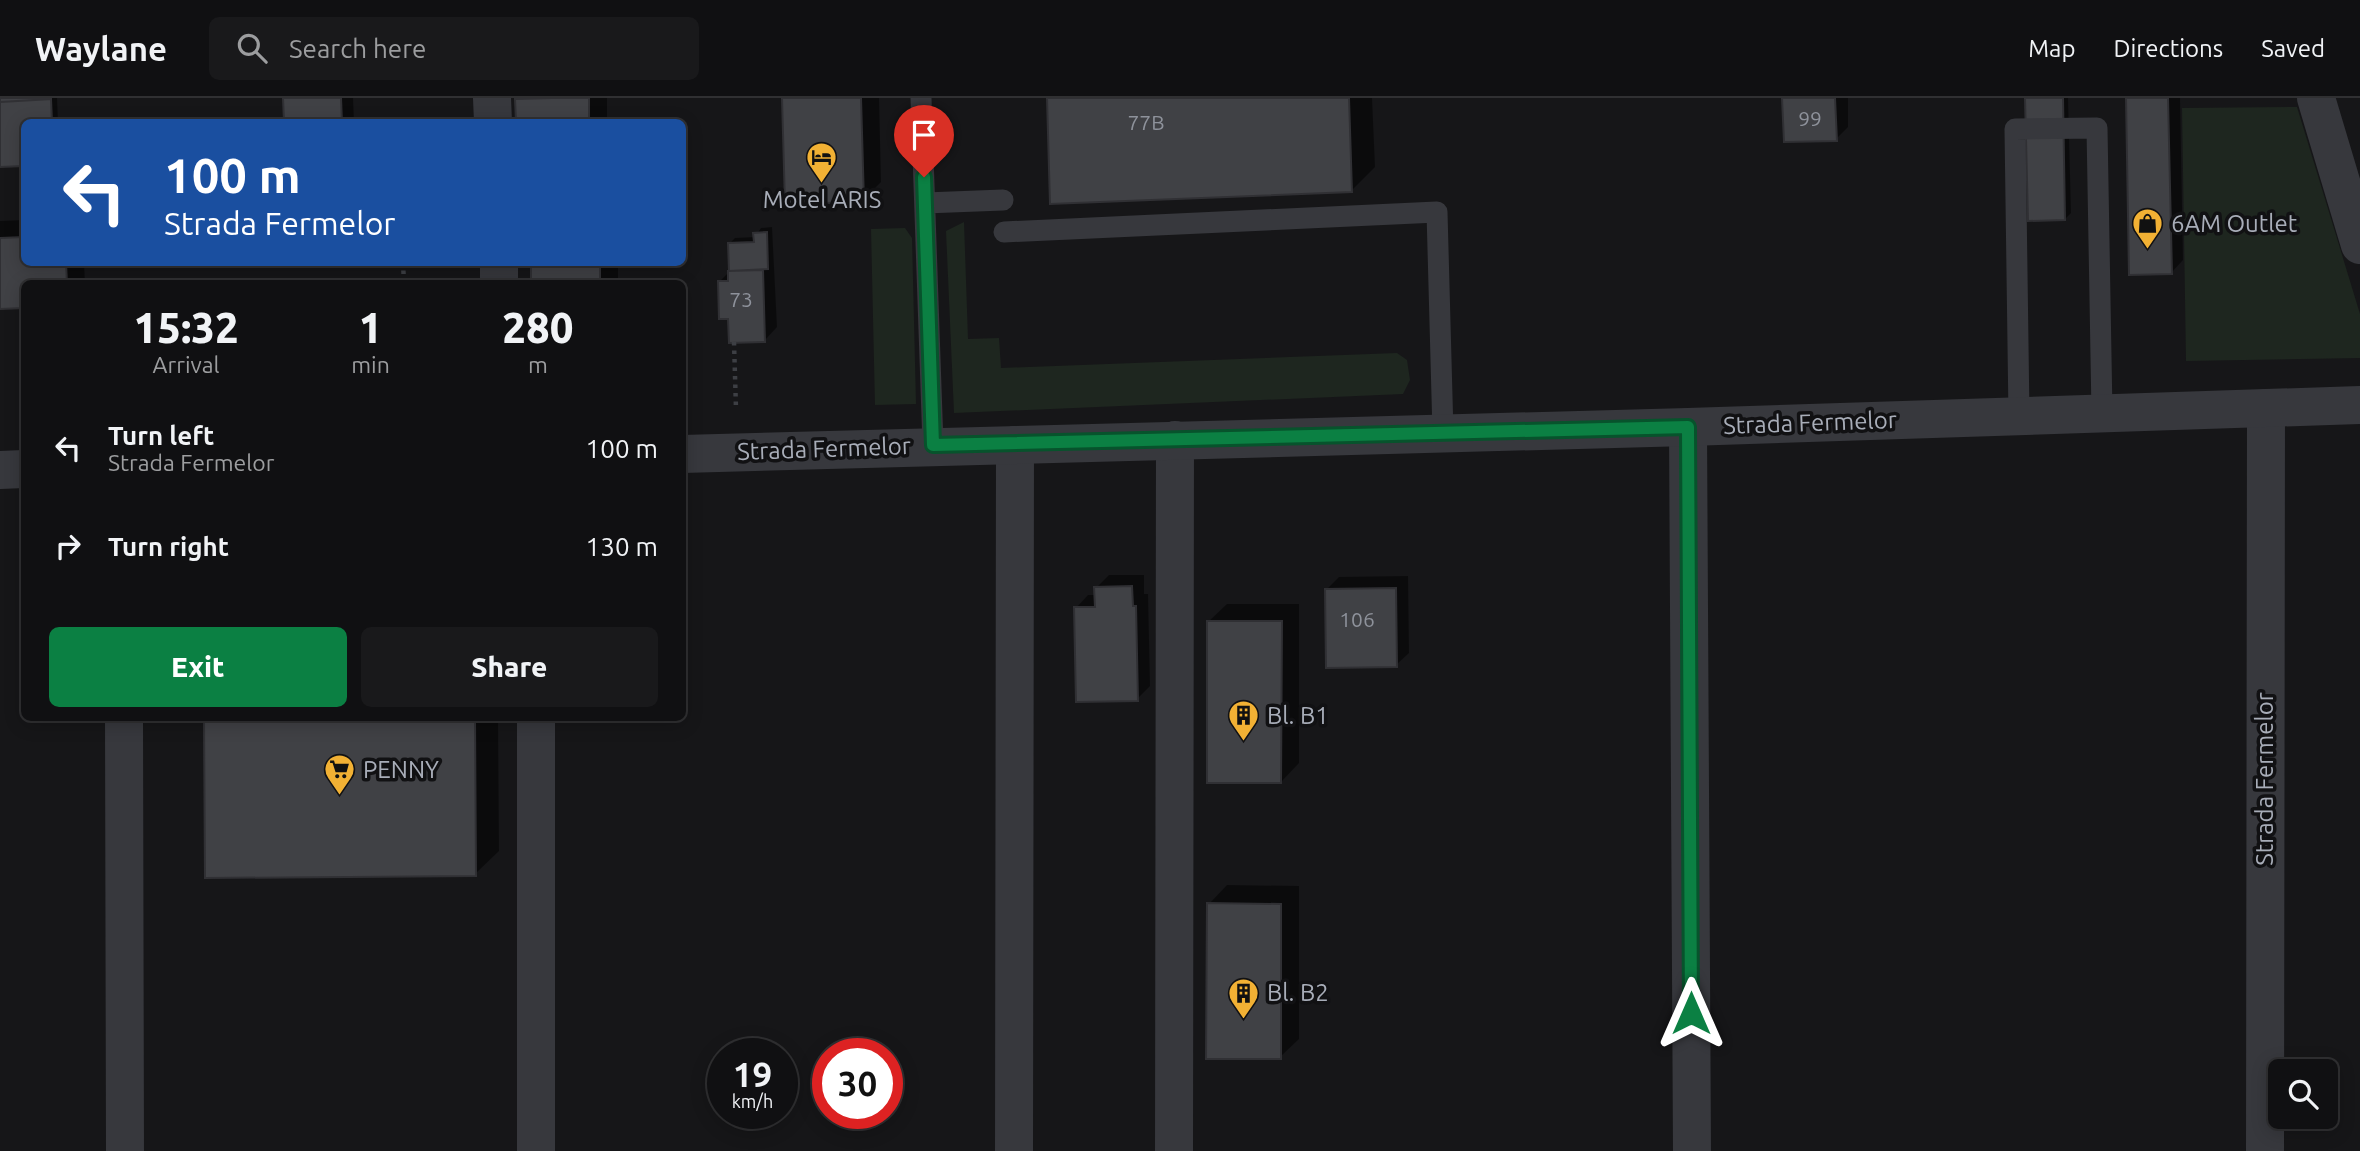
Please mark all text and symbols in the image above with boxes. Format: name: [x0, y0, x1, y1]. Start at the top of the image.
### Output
search box: [209, 17, 699, 80]
icon: search: [233, 29, 271, 67]
text: Waylane: [35, 30, 167, 67]
text: Search here: [289, 34, 426, 63]
text: Map: [2028, 35, 2075, 62]
text: Directions: [2113, 35, 2223, 62]
text: Saved: [2261, 35, 2325, 62]
pin: [894, 105, 954, 177]
house number: 99: [1798, 106, 1822, 130]
house number: 77B: [1127, 110, 1165, 134]
icon: arrive: [905, 116, 943, 154]
hotel icon: Motel ARIS: [805, 141, 839, 185]
icon: left: [49, 147, 140, 238]
text: 100 m: [164, 147, 301, 202]
place label: Motel ARIS: [763, 186, 881, 213]
text: Strada Fermelor: [164, 205, 396, 241]
shop icon: 6AM Outlet: [2131, 207, 2165, 251]
place label: 6AM Outlet: [2171, 210, 2298, 237]
house number: 73: [729, 287, 753, 311]
text: 15:32: [134, 304, 239, 351]
text: 1: [359, 304, 382, 351]
text: 280: [502, 304, 573, 351]
text: Arrival: [153, 352, 220, 377]
text: min: [351, 352, 390, 377]
text: m: [528, 352, 548, 377]
street label: Strada Fermelor: [1723, 406, 1897, 439]
text: Turn left: [108, 421, 214, 450]
icon: left: [49, 429, 87, 467]
street label: Strada Fermelor: [737, 432, 911, 465]
text: 100 m: [586, 434, 658, 463]
text: Strada Fermelor: [108, 450, 274, 475]
icon: right: [49, 527, 87, 565]
text: Turn right: [108, 532, 229, 561]
text: 130 m: [586, 532, 658, 561]
house number: 106: [1339, 607, 1375, 631]
button: Exit: [49, 627, 347, 707]
button: Share: [361, 627, 658, 707]
street label: Strada Fermelor: [2251, 692, 2278, 866]
building icon: Bl. B1: [1227, 699, 1261, 743]
place label: Bl. B1: [1267, 702, 1329, 729]
supermarket icon: PENNY: [323, 753, 357, 797]
place label: PENNY: [363, 756, 439, 783]
building icon: Bl. B2: [1227, 976, 1261, 1020]
position arrow: [1654, 976, 1728, 1050]
place label: Bl. B2: [1267, 979, 1329, 1006]
speed limit sign: 30: [812, 1038, 903, 1129]
text: 19: [733, 1054, 772, 1094]
map controls: [2268, 1059, 2338, 1129]
button: search: [2268, 1059, 2338, 1129]
text: km/h: [732, 1091, 773, 1111]

